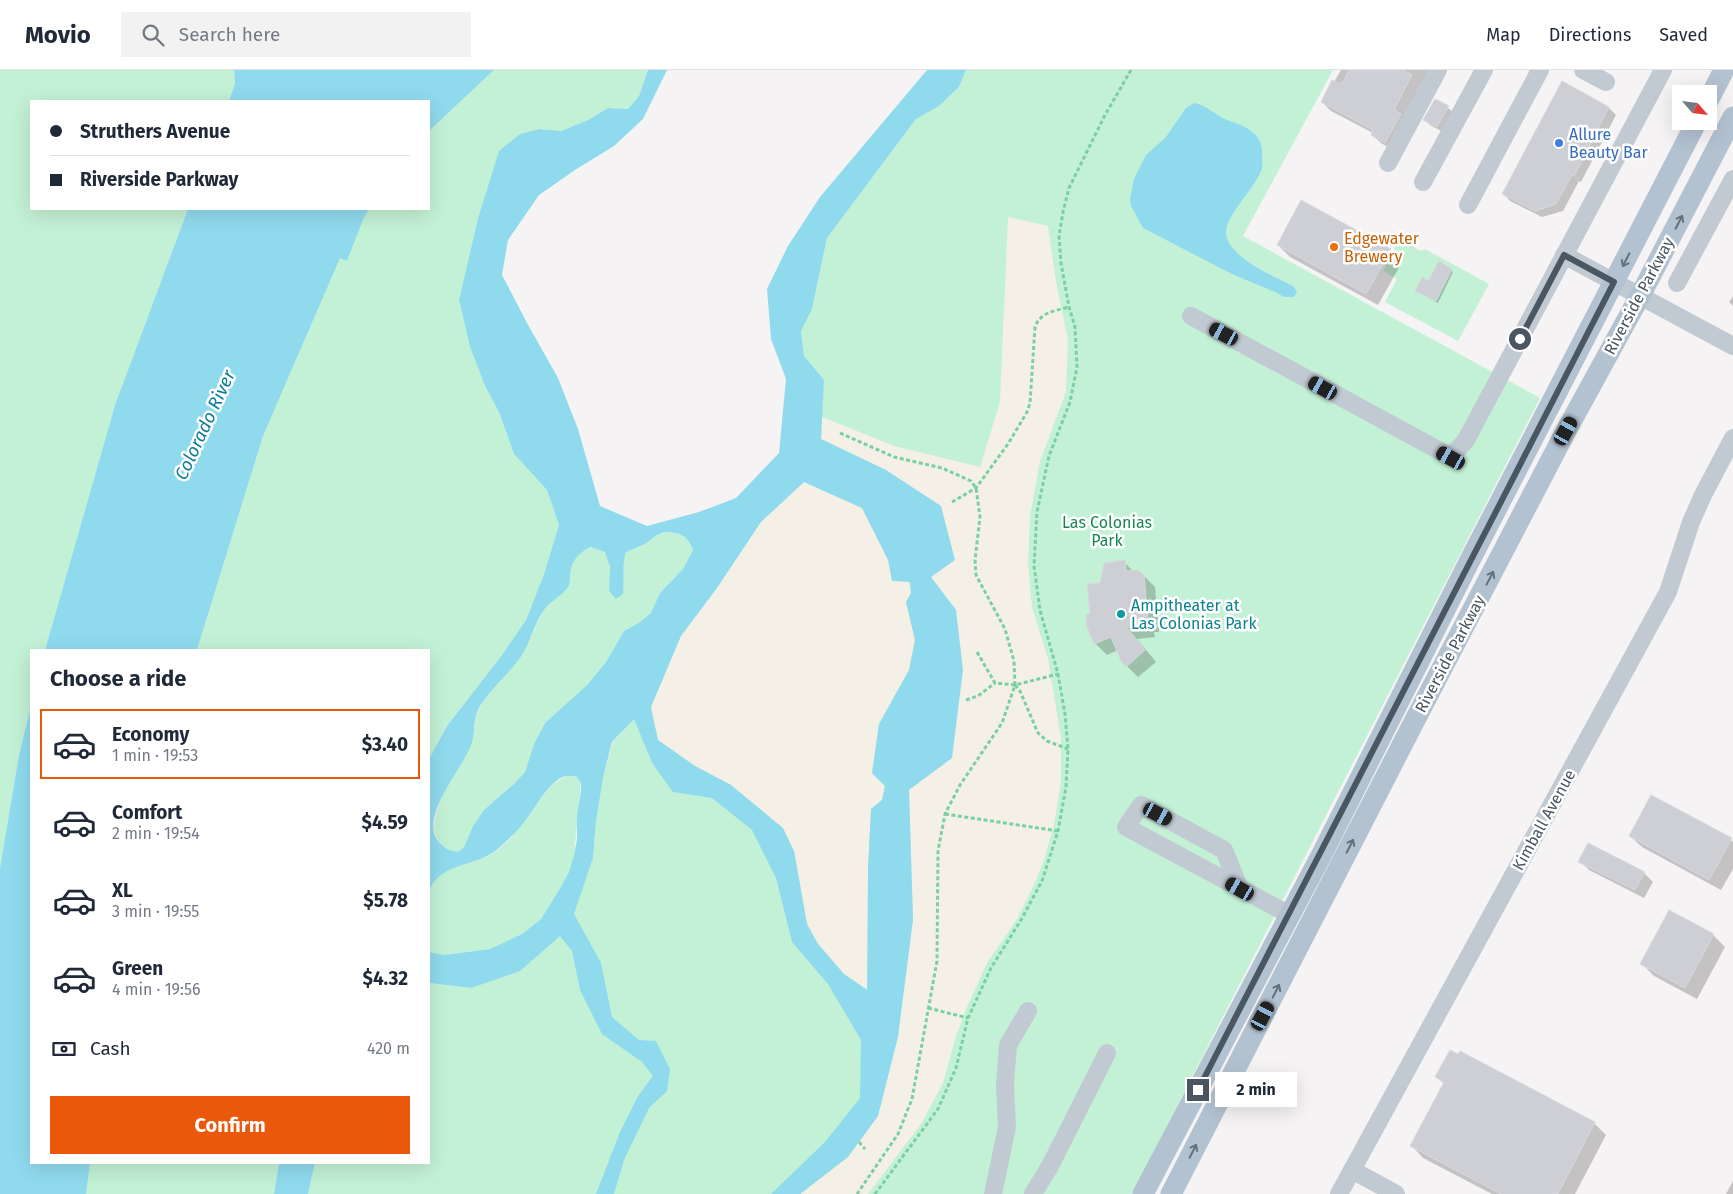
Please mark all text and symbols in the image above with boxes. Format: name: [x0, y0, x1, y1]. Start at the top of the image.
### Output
search box: [121, 12, 471, 57]
text: Movio: [25, 21, 91, 49]
icon: search: [139, 21, 167, 49]
text: Search here: [179, 23, 280, 46]
text: Map: [1486, 24, 1521, 46]
text: Directions: [1549, 24, 1631, 46]
text: Saved: [1659, 24, 1708, 46]
north arrow: [1672, 85, 1718, 130]
map controls: [1672, 85, 1717, 130]
text: Struthers Avenue: [80, 120, 230, 143]
place label: Allure Beauty Bar: [1569, 125, 1649, 162]
marker: Allure Beauty Bar: [1553, 137, 1565, 149]
text: Riverside Parkway: [80, 168, 238, 191]
one-way arrow: [1674, 214, 1684, 229]
place label: Edgewater Brewery: [1344, 229, 1420, 266]
street label: Riverside Parkway: [1600, 234, 1678, 358]
marker: Edgewater Brewery: [1328, 241, 1340, 253]
one-way arrow: [1621, 252, 1630, 267]
car: [1207, 320, 1240, 348]
route start: [1509, 328, 1531, 350]
water label: Colorado River: [170, 366, 240, 483]
car: [1306, 374, 1339, 402]
car: [1552, 414, 1579, 448]
car: [1434, 444, 1467, 472]
park label: Las Colonias Park: [1062, 513, 1152, 550]
one-way arrow: [1486, 571, 1495, 586]
street label: Riverside Parkway: [1411, 592, 1489, 716]
place label: Ampitheater at Las Colonias Park: [1131, 596, 1257, 633]
marker: Ampitheater at Las Colonias Park: [1115, 608, 1127, 620]
text: Choose a ride: [50, 665, 186, 692]
icon: car: [52, 722, 97, 767]
text: Economy: [112, 723, 189, 746]
text: $3.40: [362, 733, 408, 756]
text: 1 min · 19:53: [112, 746, 198, 765]
street label: Kimball Avenue: [1508, 766, 1580, 874]
icon: car: [52, 800, 97, 845]
car: [1141, 800, 1174, 828]
text: Comfort: [112, 801, 182, 824]
text: $4.59: [362, 811, 408, 834]
text: 2 min · 19:54: [112, 824, 200, 843]
one-way arrow: [1345, 839, 1355, 854]
car: [1223, 875, 1256, 903]
icon: car: [52, 878, 97, 923]
text: XL: [112, 879, 133, 902]
text: $5.78: [363, 889, 408, 912]
text: 3 min · 19:55: [112, 902, 199, 921]
icon: car: [52, 956, 97, 1001]
text: Green: [112, 957, 163, 980]
text: $4.32: [362, 967, 408, 990]
text: 4 min · 19:56: [112, 980, 200, 999]
one-way arrow: [1272, 984, 1281, 999]
car: [1249, 999, 1276, 1033]
icon: cash: [50, 1035, 78, 1063]
text: Cash: [90, 1037, 131, 1060]
text: 420 m: [367, 1039, 410, 1058]
callout: 2 min: [1216, 1072, 1298, 1108]
route end: [1187, 1079, 1209, 1101]
text: 2 min: [1236, 1080, 1276, 1099]
button: Confirm: [50, 1096, 410, 1154]
one-way arrow: [1189, 1144, 1198, 1159]

